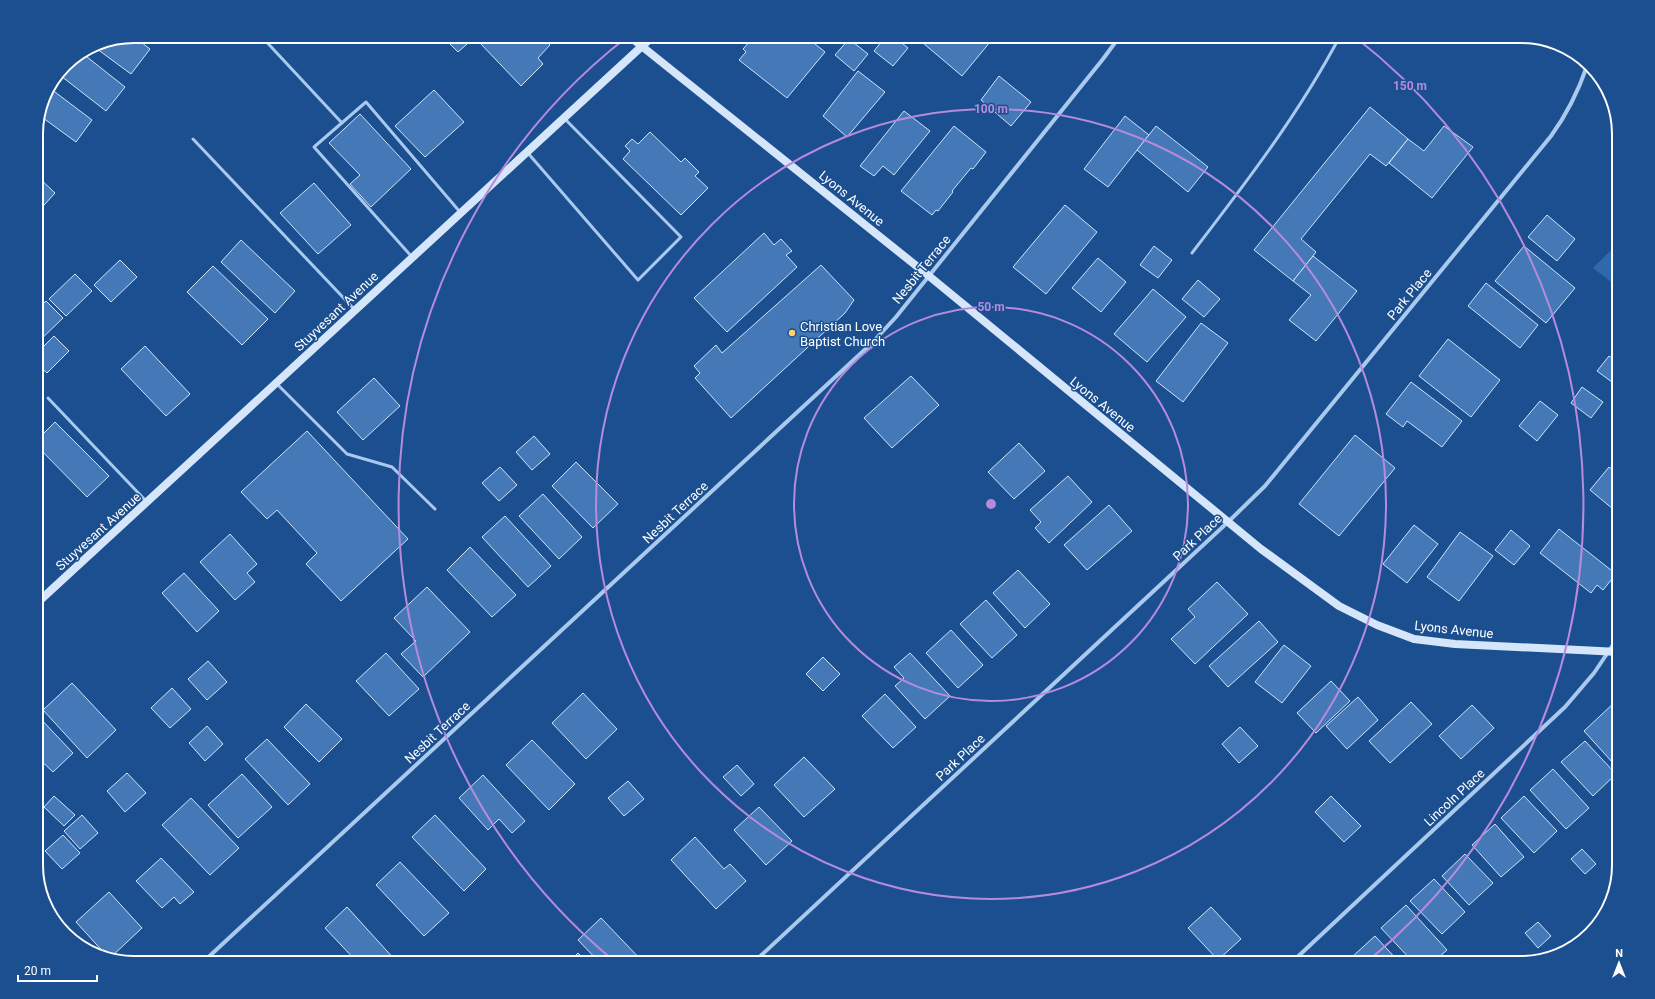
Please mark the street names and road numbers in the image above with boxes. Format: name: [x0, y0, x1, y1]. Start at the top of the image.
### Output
street label: Lyons Avenue: [816, 168, 887, 229]
street label: Nesbit Terrace: [889, 232, 954, 307]
street label: Park Place: [1384, 266, 1435, 323]
street label: Stuyvesant Avenue: [291, 269, 382, 354]
street label: Lyons Avenue: [1067, 374, 1138, 435]
street label: Nesbit Terrace: [640, 478, 711, 546]
street label: Stuyvesant Avenue: [53, 489, 144, 574]
street label: Park Place: [1170, 511, 1225, 564]
street label: Lyons Avenue: [1414, 618, 1494, 641]
street label: Nesbit Terrace: [402, 698, 473, 766]
street label: Park Place: [933, 731, 988, 784]
street label: Lincoln Place: [1421, 765, 1488, 829]

